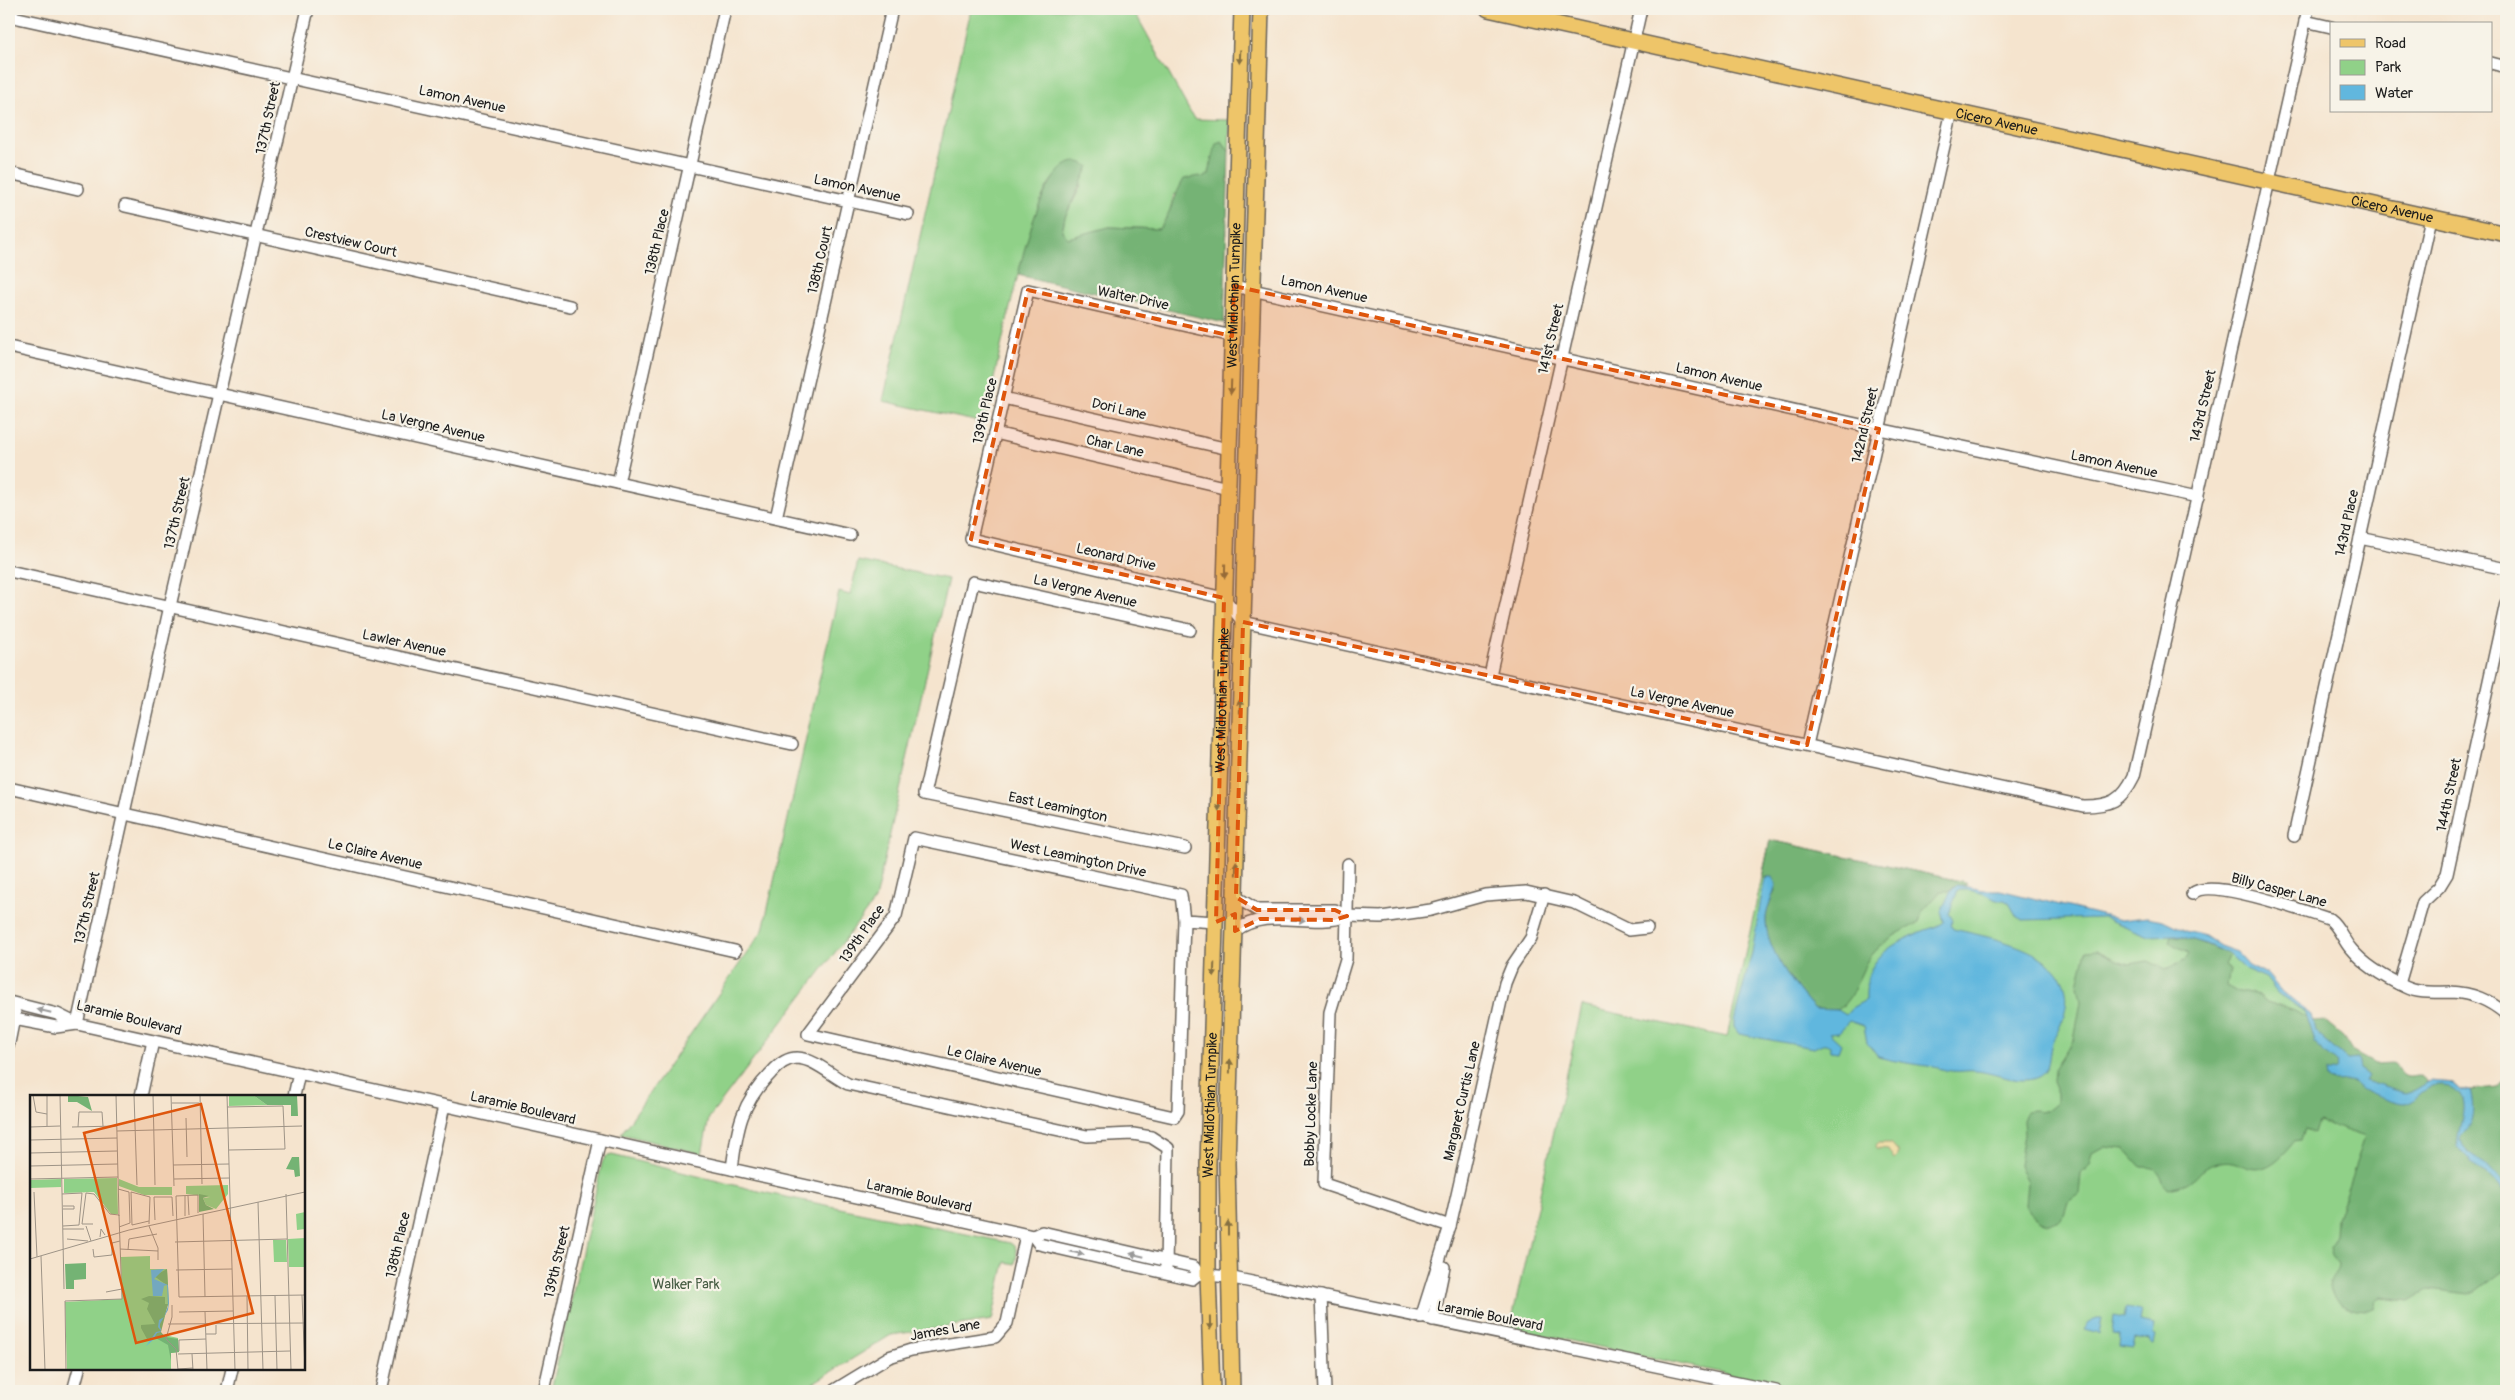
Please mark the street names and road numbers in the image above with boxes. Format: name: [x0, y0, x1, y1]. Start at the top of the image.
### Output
street label: 137th Street: [252, 80, 284, 156]
street label: Lamon Avenue: [417, 82, 507, 117]
street label: Cicero Avenue: [1954, 104, 2039, 139]
street label: Lamon Avenue: [812, 171, 902, 206]
street label: Cicero Avenue: [2350, 192, 2435, 226]
street label: 138th Place: [641, 207, 673, 277]
street label: West Midlothian Turnpike: [1223, 222, 1244, 368]
street label: Crestview Court: [303, 223, 399, 261]
street label: 138th Court: [804, 224, 836, 296]
street label: Lamon Avenue: [1279, 272, 1369, 307]
street label: Walter Drive: [1096, 282, 1170, 314]
street label: 141st Street: [1535, 302, 1567, 376]
street label: Lamon Avenue: [1674, 359, 1764, 395]
street label: 143rd Street: [2186, 368, 2220, 444]
street label: 139th Place: [969, 376, 1001, 446]
street label: 142nd Street: [1848, 385, 1882, 465]
street label: Dori Lane: [1090, 394, 1148, 424]
street label: La Vergne Avenue: [380, 406, 486, 446]
street label: Char Lane: [1085, 431, 1146, 461]
street label: Lamon Avenue: [2069, 447, 2159, 482]
street label: 137th Street: [160, 475, 194, 551]
street label: 143rd Place: [2332, 488, 2362, 558]
street label: Leonard Drive: [1075, 540, 1158, 574]
street label: La Vergne Avenue: [1032, 571, 1138, 611]
street label: Lawler Avenue: [361, 626, 448, 660]
street label: West Midlothian Turnpike: [1211, 627, 1232, 773]
street label: La Vergne Avenue: [1629, 683, 1736, 721]
street label: 144th Street: [2433, 756, 2465, 833]
street label: East Leamington: [1007, 788, 1109, 826]
street label: Le Claire Avenue: [326, 835, 424, 873]
street label: West Leamington Drive: [1008, 835, 1148, 881]
street label: Billy Casper Lane: [2230, 869, 2329, 911]
street label: 137th Street: [70, 870, 104, 946]
street label: 139th Place: [836, 901, 888, 966]
street label: Laramie Boulevard: [75, 997, 184, 1039]
street label: West Midlothian Turnpike: [1199, 1032, 1220, 1178]
street label: Margaret Curtis Lane: [1440, 1039, 1484, 1163]
street label: Le Claire Avenue: [945, 1042, 1043, 1080]
street label: Bobby Locke Lane: [1301, 1061, 1321, 1167]
street label: Laramie Boulevard: [469, 1088, 578, 1128]
street label: Laramie Boulevard: [865, 1176, 974, 1216]
street label: 138th Place: [382, 1210, 414, 1280]
street label: 139th Street: [540, 1224, 574, 1300]
street label: Laramie Boulevard: [1435, 1297, 1545, 1335]
street label: James Lane: [909, 1315, 981, 1345]

